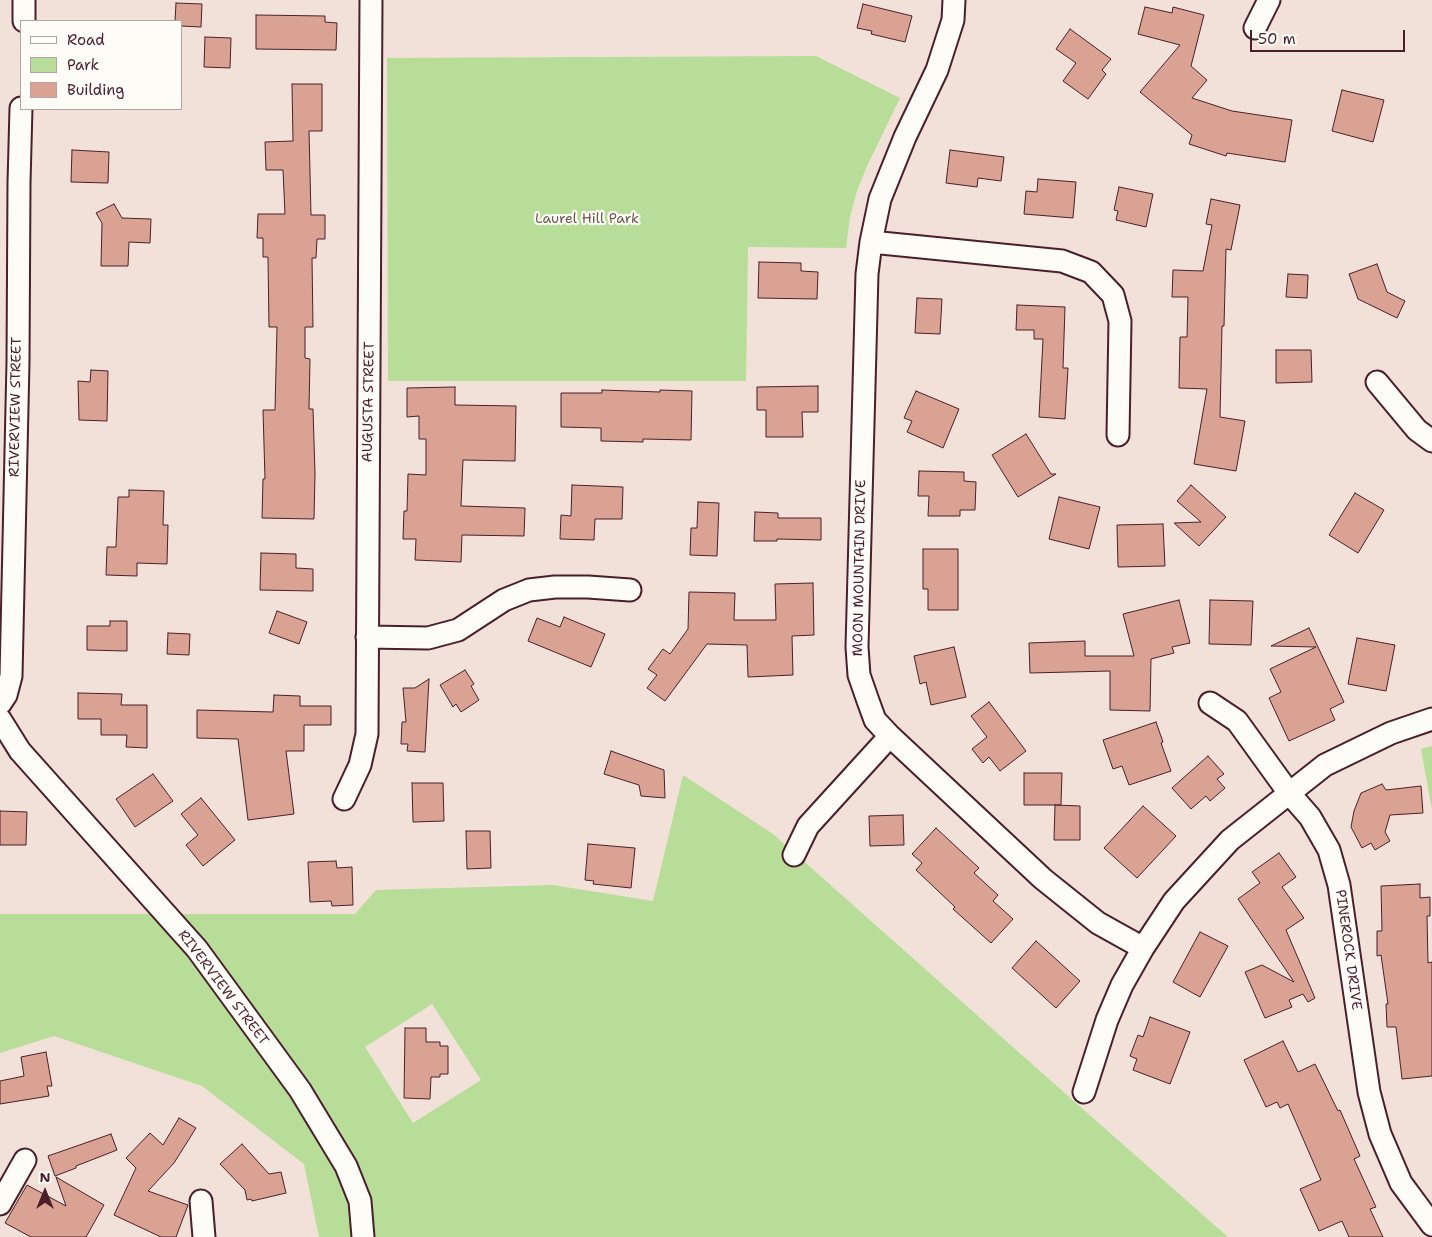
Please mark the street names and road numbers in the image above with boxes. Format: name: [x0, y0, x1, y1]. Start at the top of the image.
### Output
street label: RIVERVIEW STREET: [6, 337, 26, 477]
street label: AUGUSTA STREET: [360, 342, 378, 462]
street label: MOON MOUNTAIN DRIVE: [850, 479, 870, 657]
street label: PINEROCK DRIVE: [1331, 889, 1365, 1011]
street label: RIVERVIEW STREET: [174, 927, 272, 1049]

